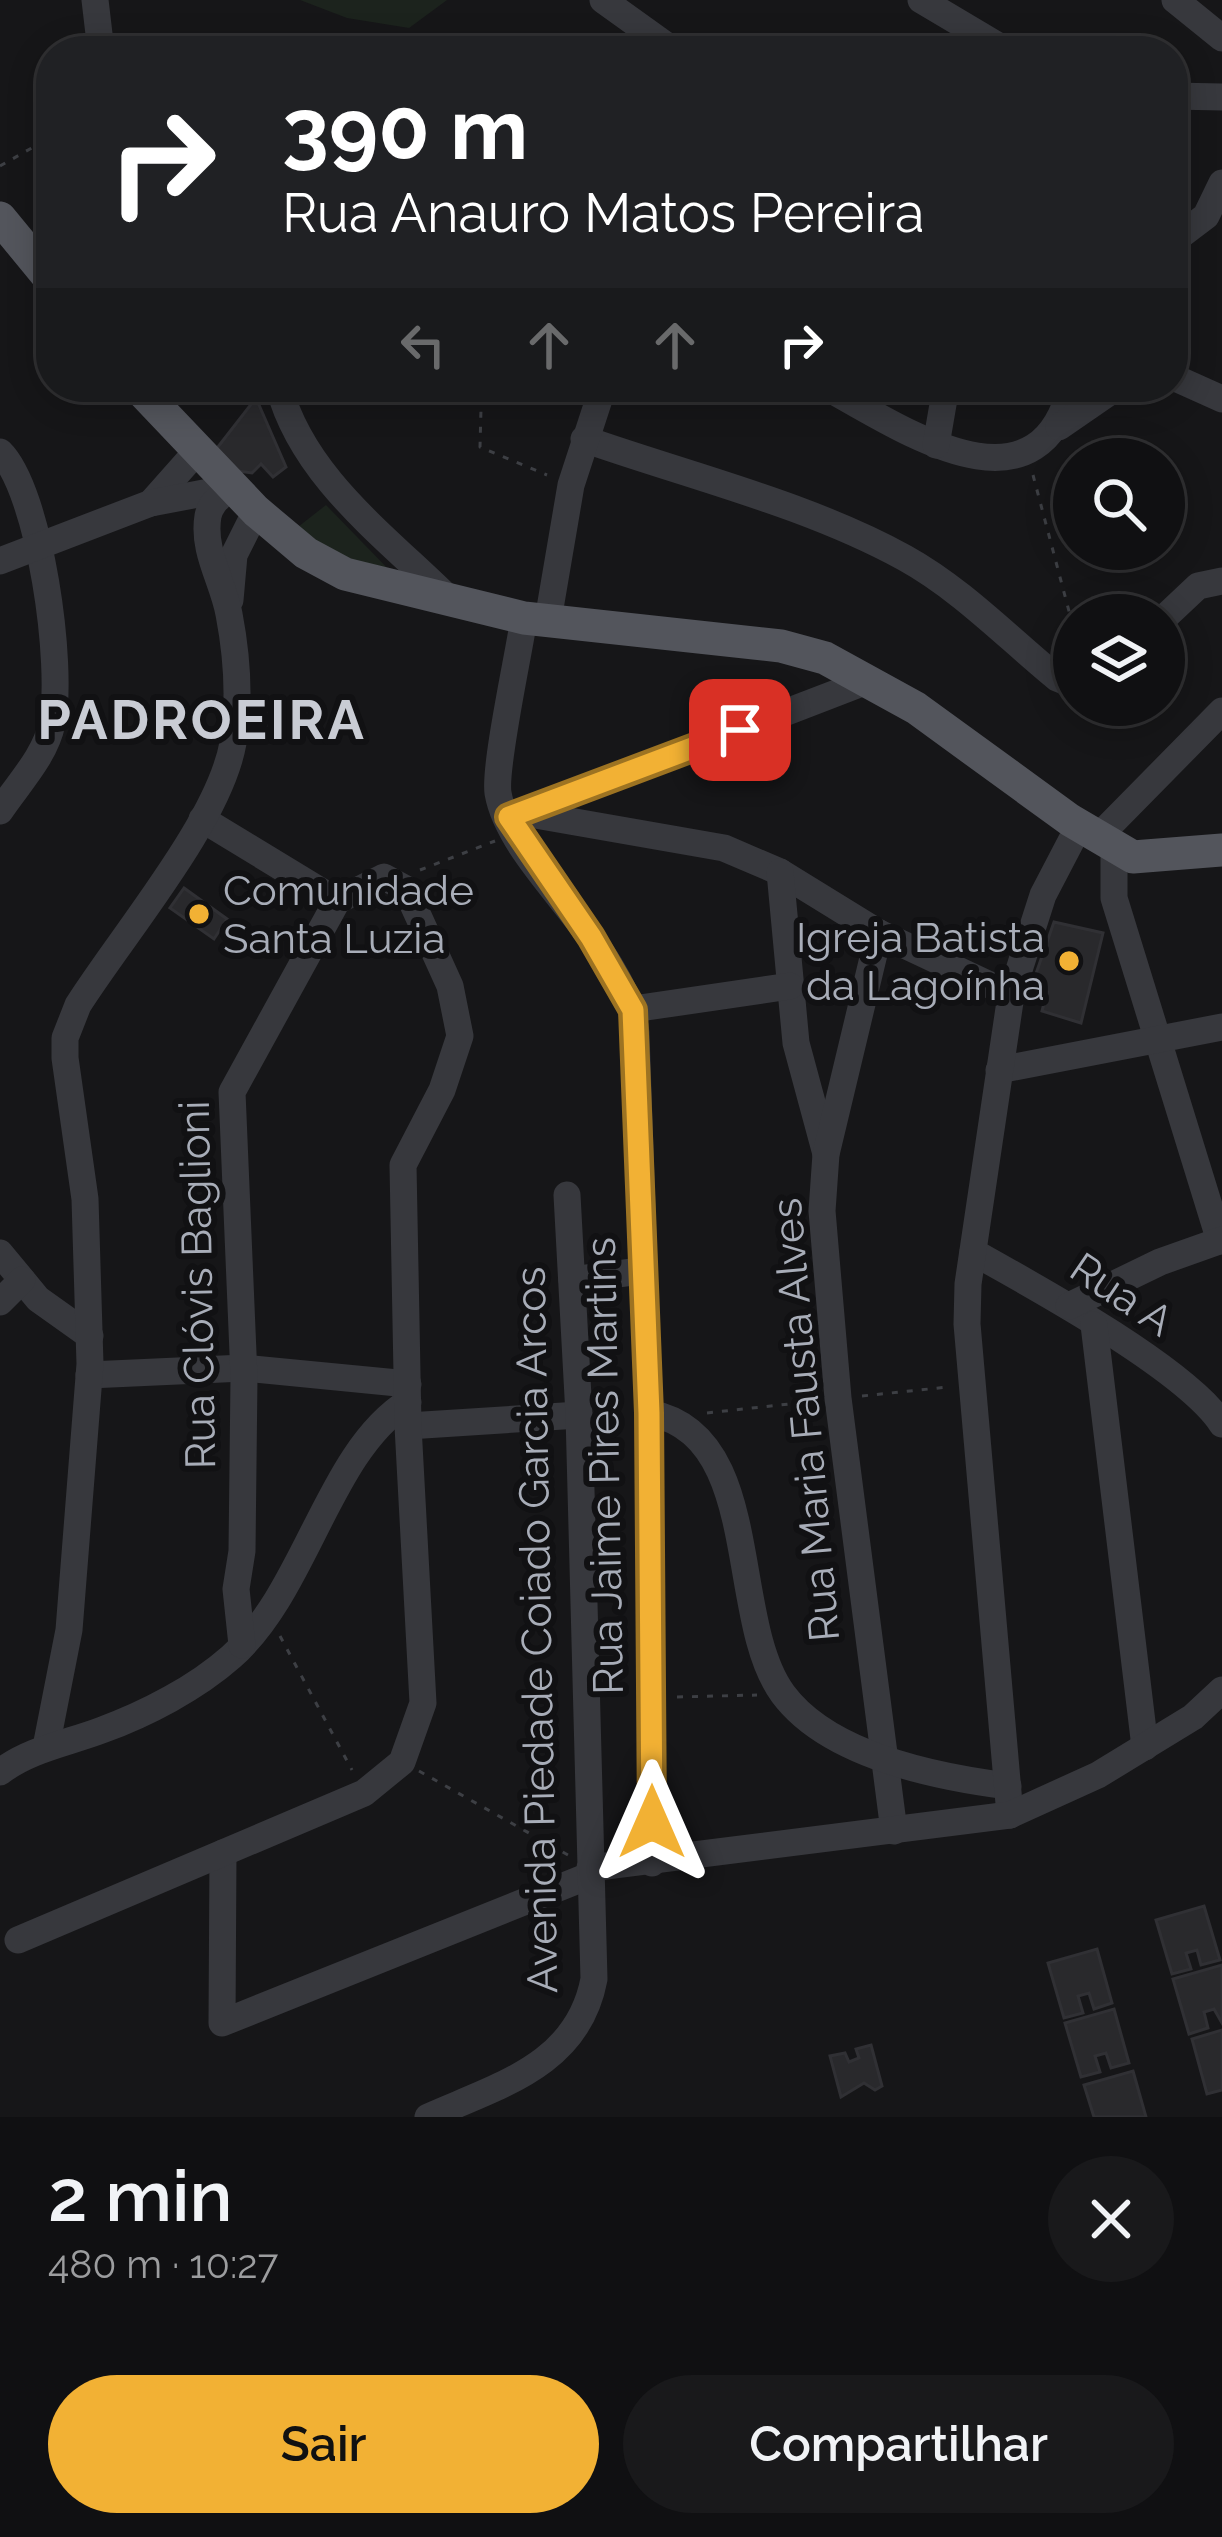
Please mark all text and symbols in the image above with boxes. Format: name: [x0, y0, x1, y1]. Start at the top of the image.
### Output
text: 390 m: [282, 80, 528, 179]
icon: right: [84, 84, 240, 240]
text: Rua Anauro Matos Pereira: [282, 181, 924, 245]
icon: left: [390, 312, 456, 378]
icon: ahead: [516, 312, 582, 378]
icon: ahead: [642, 312, 708, 378]
icon: right: [768, 312, 834, 378]
map controls: [1053, 438, 1185, 726]
button: search: [1053, 438, 1185, 570]
button: layers: [1053, 594, 1185, 726]
pin: [689, 679, 791, 781]
district label: PADROEIRA: [37, 688, 367, 752]
icon: arrive: [707, 697, 773, 763]
place label: Comunidade Santa Luzia: [223, 866, 474, 963]
marker: Comunidade Santa Luzia: [186, 901, 212, 927]
place label: Igreja Batista da Lagoínha: [796, 913, 1045, 1010]
marker: Igreja Batista da Lagoínha: [1056, 948, 1082, 974]
street label: Rua Clóvis Baglioni: [170, 1100, 225, 1470]
street label: Rua Maria Fausta Alves: [762, 1196, 849, 1644]
street label: Rua Jaime Pires Martins: [576, 1237, 633, 1695]
street label: Rua A: [1061, 1243, 1182, 1346]
street label: Avenida Piedade Coiado Garcia Arcos: [506, 1266, 567, 1994]
position arrow: [589, 1759, 715, 1885]
text: 2 min: [48, 2153, 232, 2238]
button: close: [1048, 2156, 1174, 2282]
text: 480 m · 10:27: [48, 2241, 278, 2287]
button: Sair: [48, 2375, 599, 2513]
button: Compartilhar: [623, 2375, 1174, 2513]

